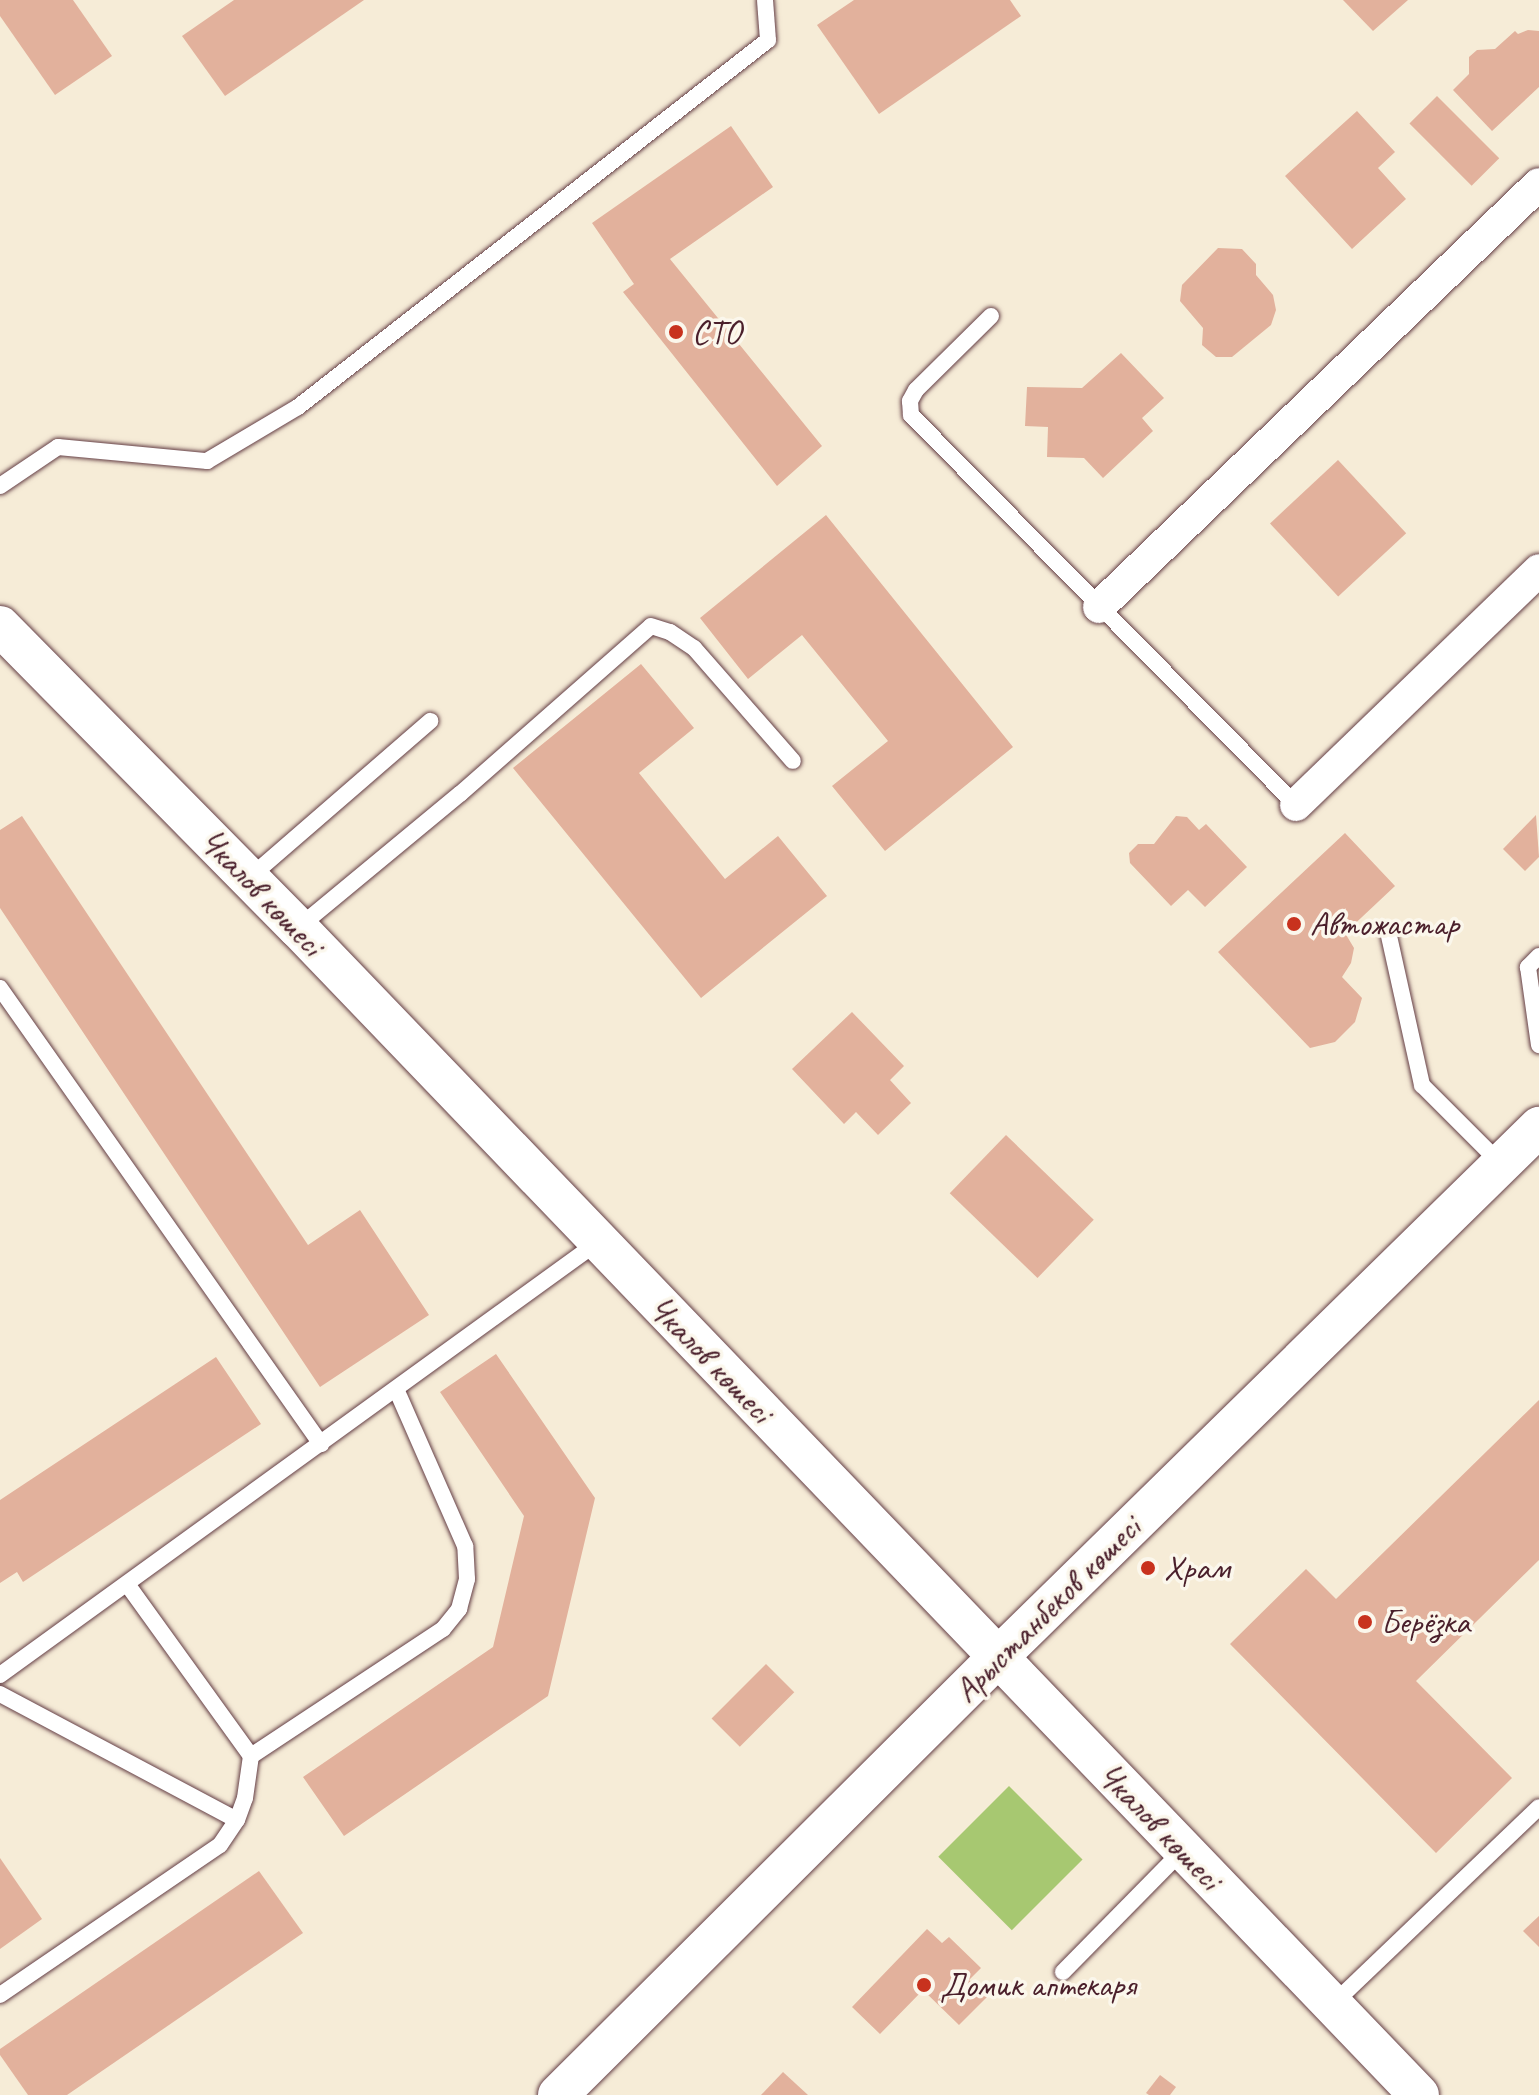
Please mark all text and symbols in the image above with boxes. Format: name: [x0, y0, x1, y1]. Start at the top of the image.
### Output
place label: СТО: [692, 312, 741, 352]
marker: СТО: [667, 323, 685, 341]
street label: Чкалов көшесі: [192, 820, 332, 964]
place label: Автожастар: [1310, 904, 1459, 944]
marker: Автожастар: [1285, 915, 1303, 933]
street label: Чкалов көшесі: [641, 1287, 781, 1431]
street label: Арыстанбеков көшесі: [945, 1507, 1149, 1711]
place label: Храм: [1164, 1548, 1230, 1588]
marker: Храм: [1139, 1559, 1157, 1577]
place label: Берёзка: [1381, 1602, 1470, 1642]
marker: Берёзка: [1356, 1613, 1374, 1631]
street label: Чкалов көшесі: [1090, 1754, 1230, 1898]
place label: Домик аптекаря: [940, 1965, 1142, 2005]
marker: Домик аптекаря: [915, 1976, 933, 1994]

